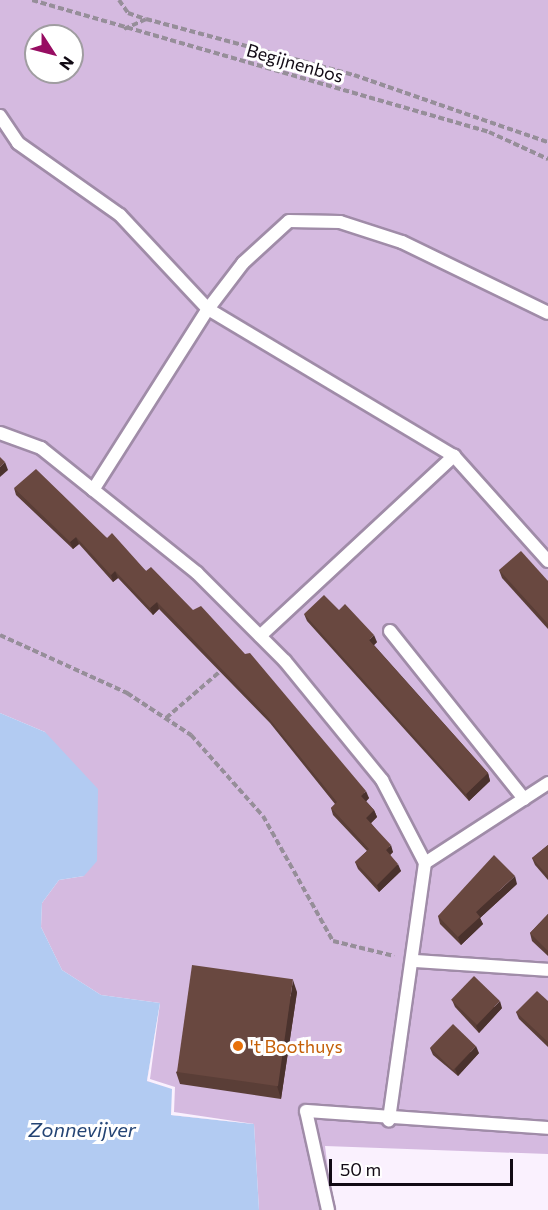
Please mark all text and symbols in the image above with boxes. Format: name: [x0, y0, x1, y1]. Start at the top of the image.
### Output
north arrow: [24, 24, 84, 84]
street label: Begijnenbos: [244, 39, 346, 87]
text: N: [56, 53, 79, 74]
place label: 't Boothuys: [250, 1035, 343, 1057]
marker: 't Boothuys: [231, 1039, 245, 1053]
water label: Zonnevijver: [28, 1117, 136, 1141]
scale bar: [332, 1147, 516, 1185]
text: 50 m: [340, 1158, 381, 1180]

